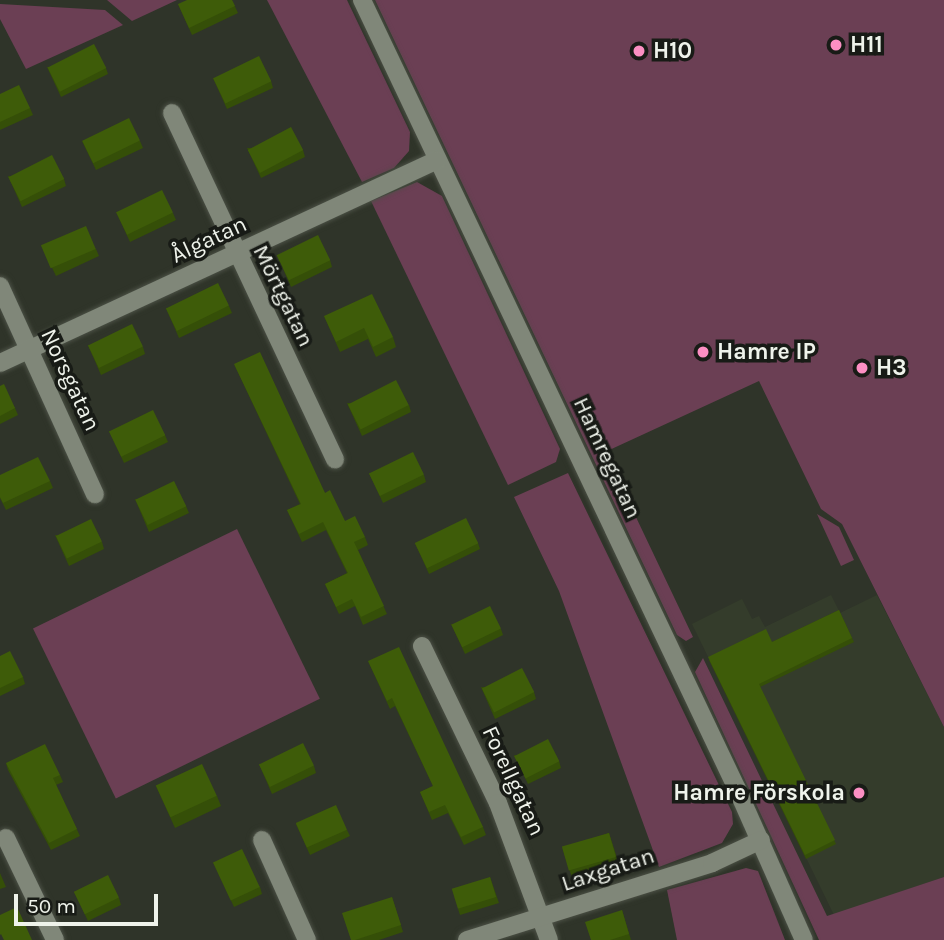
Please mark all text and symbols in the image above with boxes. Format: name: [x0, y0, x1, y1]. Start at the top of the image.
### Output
place label: H11: [850, 31, 883, 59]
place label: H10: [653, 37, 692, 65]
marker: H11: [828, 37, 844, 53]
marker: H10: [631, 43, 647, 59]
street label: Ålgatan: [167, 210, 251, 270]
street label: Mörtgatan: [247, 241, 319, 351]
street label: Norsgatan: [34, 325, 106, 435]
place label: Hamre IP: [717, 338, 816, 366]
marker: Hamre IP: [695, 344, 711, 360]
place label: H3: [876, 354, 907, 382]
marker: H3: [854, 360, 870, 376]
street label: Hamregatan: [567, 393, 647, 523]
street label: Forellgatan: [476, 722, 550, 840]
place label: Hamre Förskola: [673, 779, 845, 807]
marker: Hamre Förskola: [851, 785, 867, 801]
street label: Laxgatan: [558, 842, 658, 898]
scale bar: [18, 880, 161, 924]
text: 50 m: [27, 894, 76, 918]

